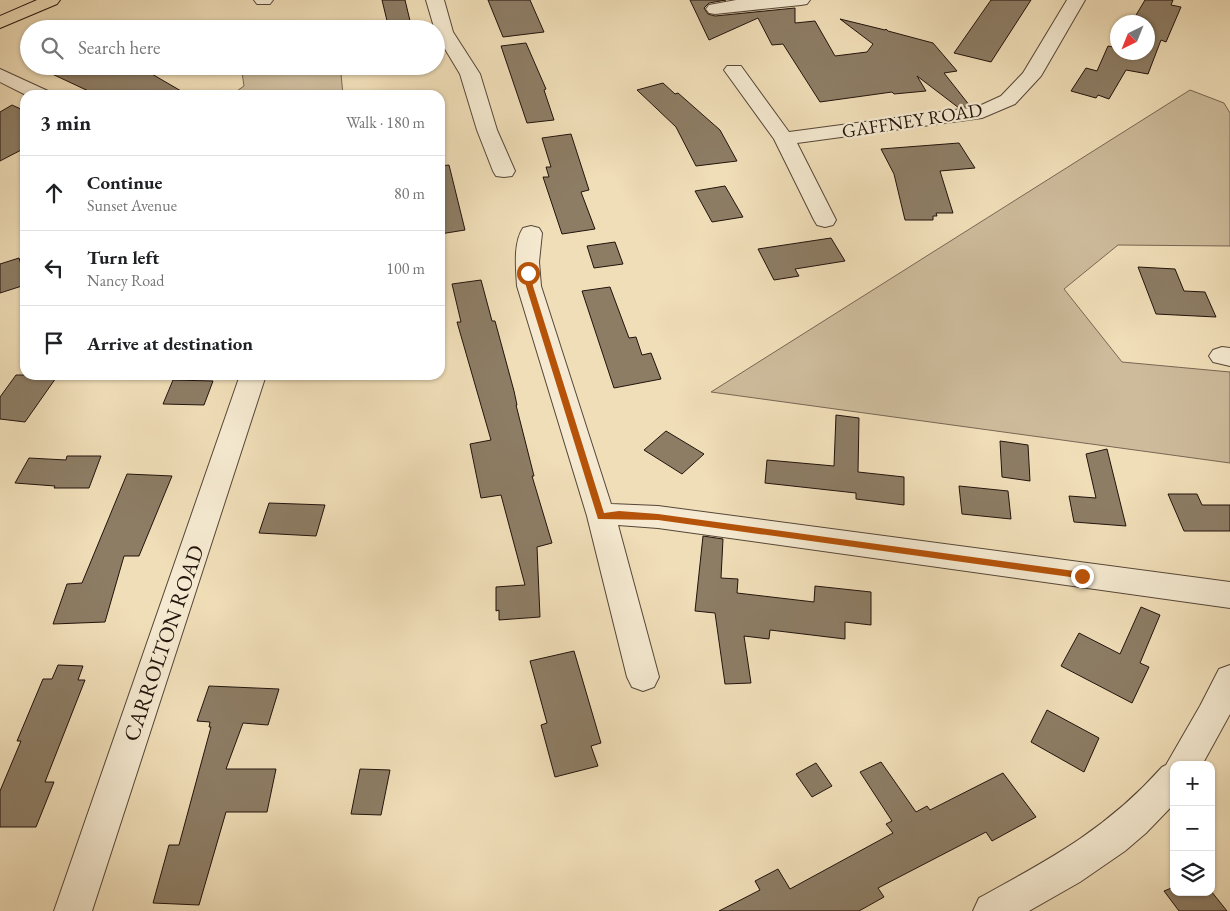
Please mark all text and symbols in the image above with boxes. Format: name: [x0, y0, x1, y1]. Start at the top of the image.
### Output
north arrow: [1110, 15, 1155, 60]
search box: [20, 20, 445, 75]
icon: search: [38, 34, 66, 62]
text: Search here: [78, 35, 160, 60]
street label: GAFFNEY ROAD: [840, 97, 984, 144]
text: 3 min: [40, 109, 91, 136]
text: Walk · 180 m: [346, 112, 425, 133]
text: Continue: [87, 170, 162, 195]
icon: ahead: [40, 179, 68, 207]
text: 80 m: [394, 183, 425, 204]
text: Sunset Avenue: [87, 195, 177, 216]
text: Turn left: [87, 245, 159, 270]
icon: left: [40, 254, 68, 282]
text: 100 m: [386, 258, 425, 279]
route start: [517, 262, 540, 285]
text: Nancy Road: [87, 270, 164, 291]
icon: arrive: [40, 329, 68, 357]
text: Arrive at destination: [87, 331, 253, 356]
street label: CARROLTON ROAD: [116, 541, 211, 745]
route end: [1071, 565, 1094, 588]
map controls: [1170, 761, 1215, 896]
button: +: [1170, 761, 1215, 806]
button: −: [1170, 806, 1215, 851]
button: layers: [1170, 851, 1215, 896]

